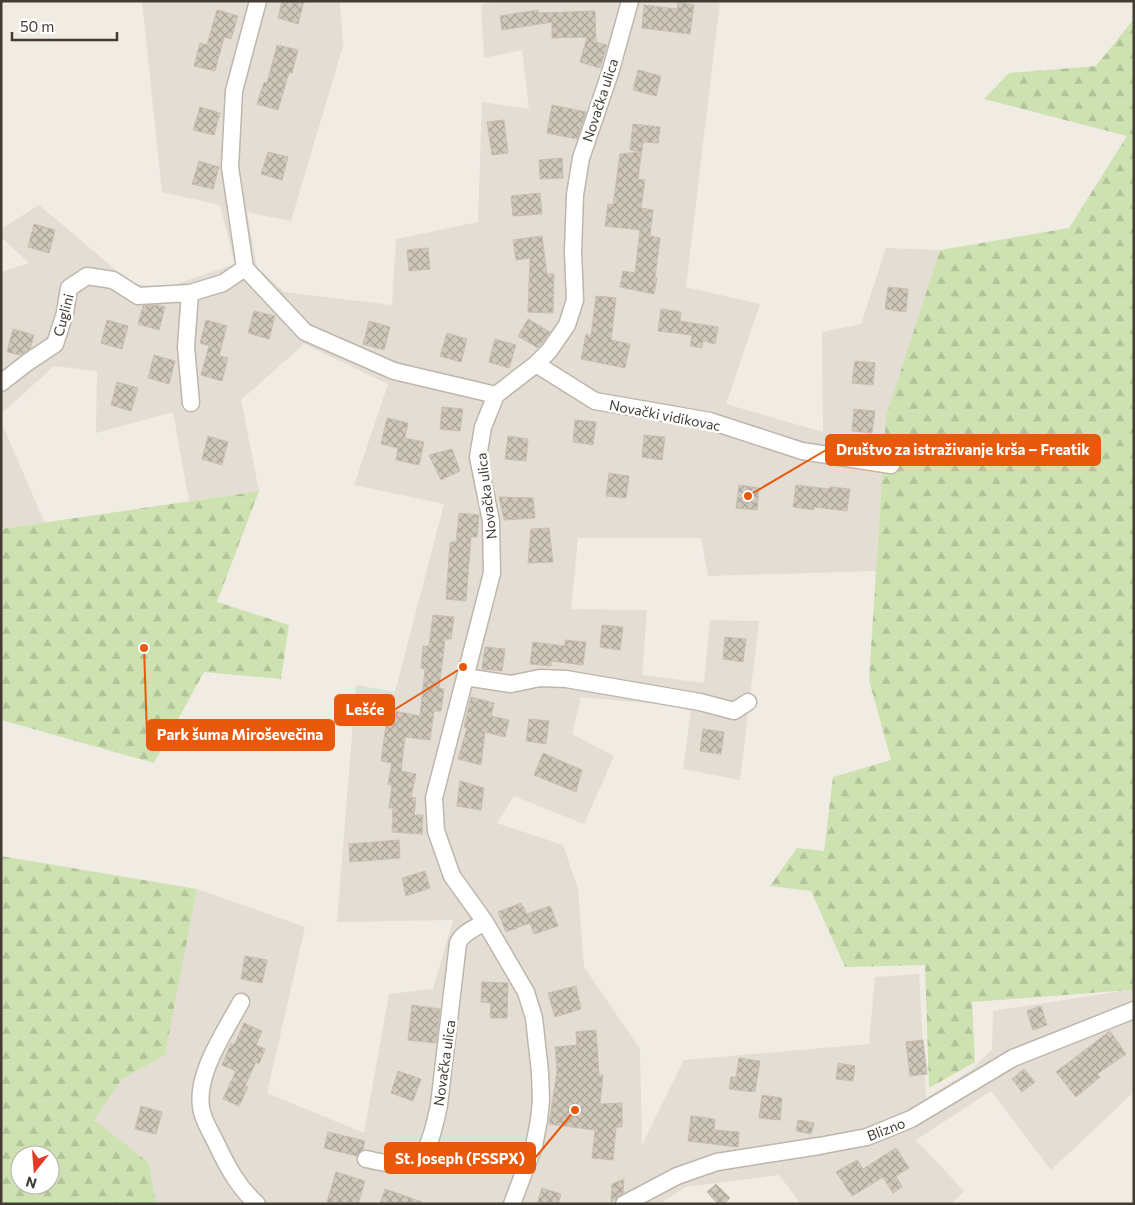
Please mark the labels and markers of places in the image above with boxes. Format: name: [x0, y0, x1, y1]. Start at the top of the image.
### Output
callout: Društvo za istraživanje krša – Freatik: [826, 435, 1100, 465]
callout: Lešće: [335, 695, 394, 725]
callout: Park šuma Miroševečina: [147, 720, 334, 750]
callout: St. Joseph (FSSPX): [385, 1143, 535, 1173]

